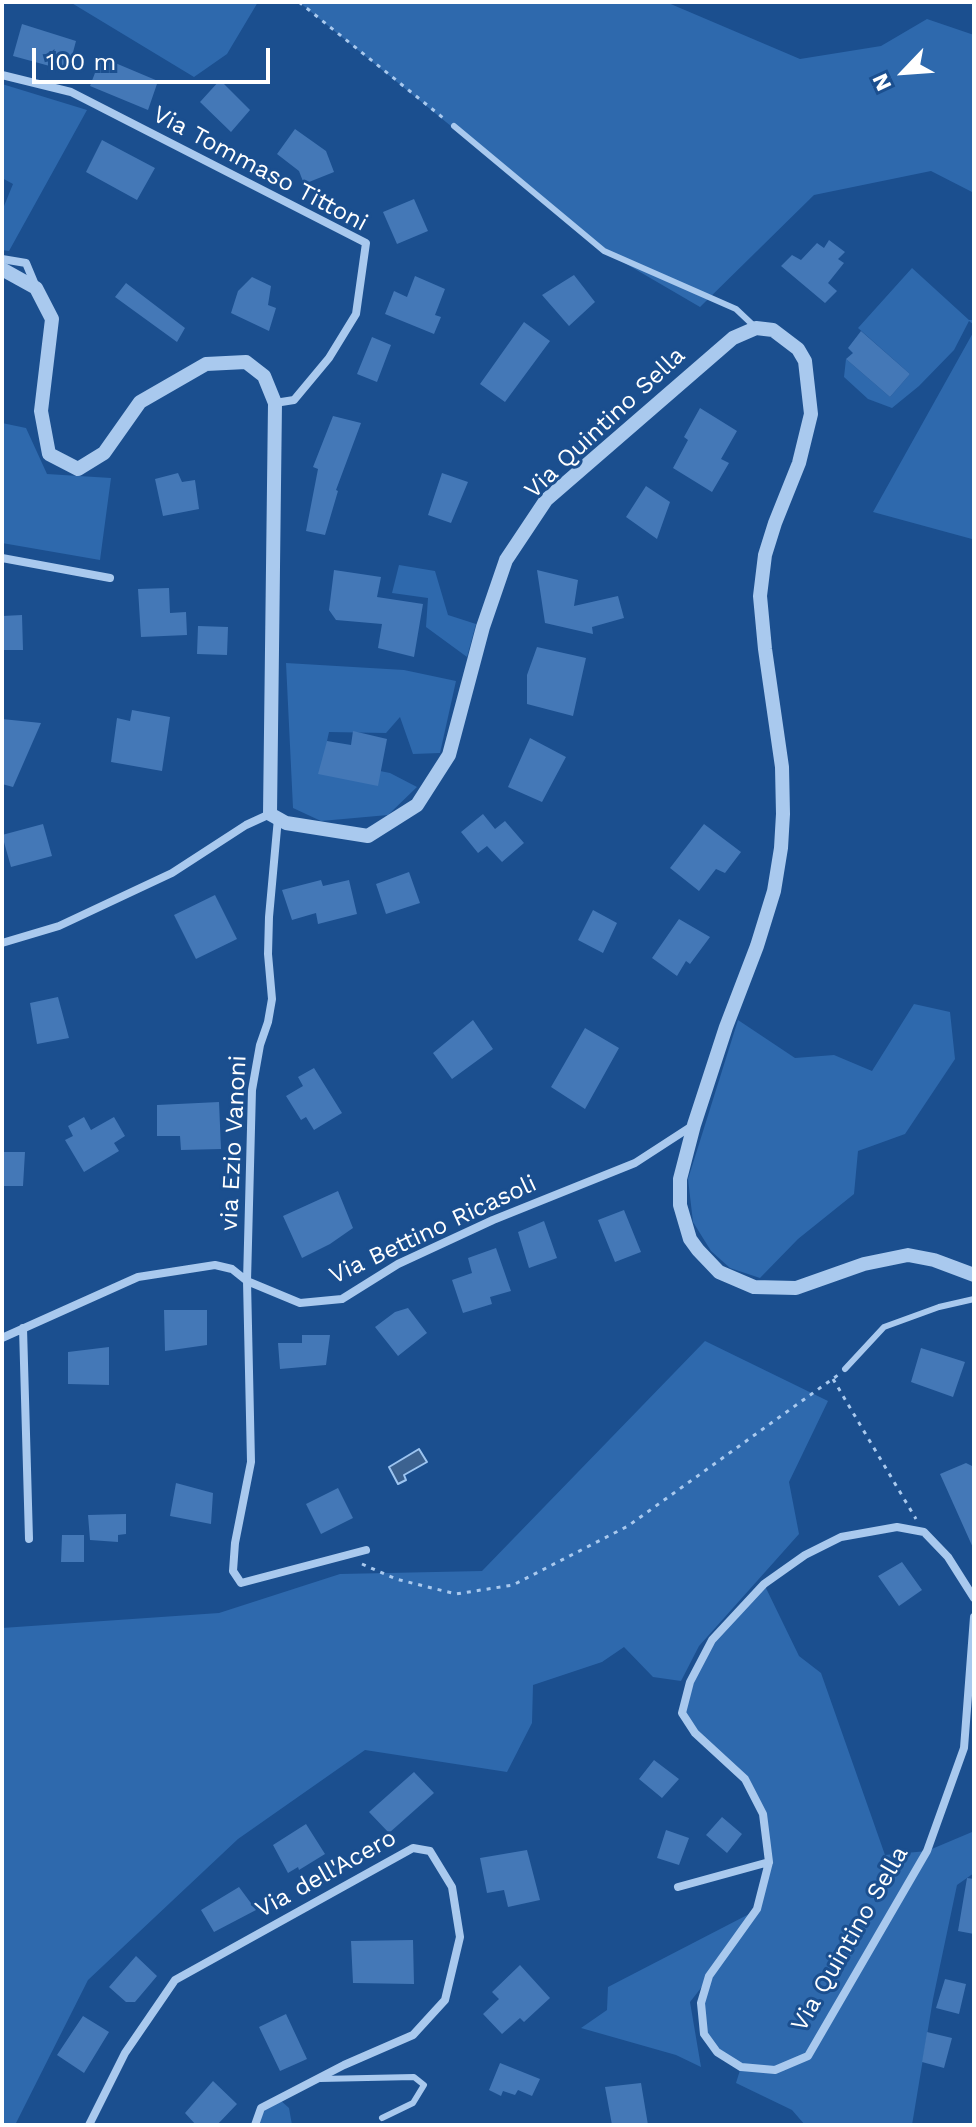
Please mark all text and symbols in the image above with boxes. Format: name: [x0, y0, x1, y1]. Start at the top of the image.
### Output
scale bar: [36, 32, 274, 82]
north arrow: [864, 32, 944, 112]
text: 100 m: [46, 48, 116, 76]
text: N: [867, 70, 897, 95]
street label: Via Tommaso Tittoni: [148, 100, 372, 238]
street label: Via Quintino Sella: [519, 341, 691, 505]
street label: via Ezio Vanoni: [215, 1054, 253, 1232]
street label: Via Bettino Ricasoli: [325, 1169, 541, 1291]
street label: Via dell'Acero: [251, 1823, 401, 1925]
street label: Via Quintino Sella: [785, 1841, 915, 2037]

